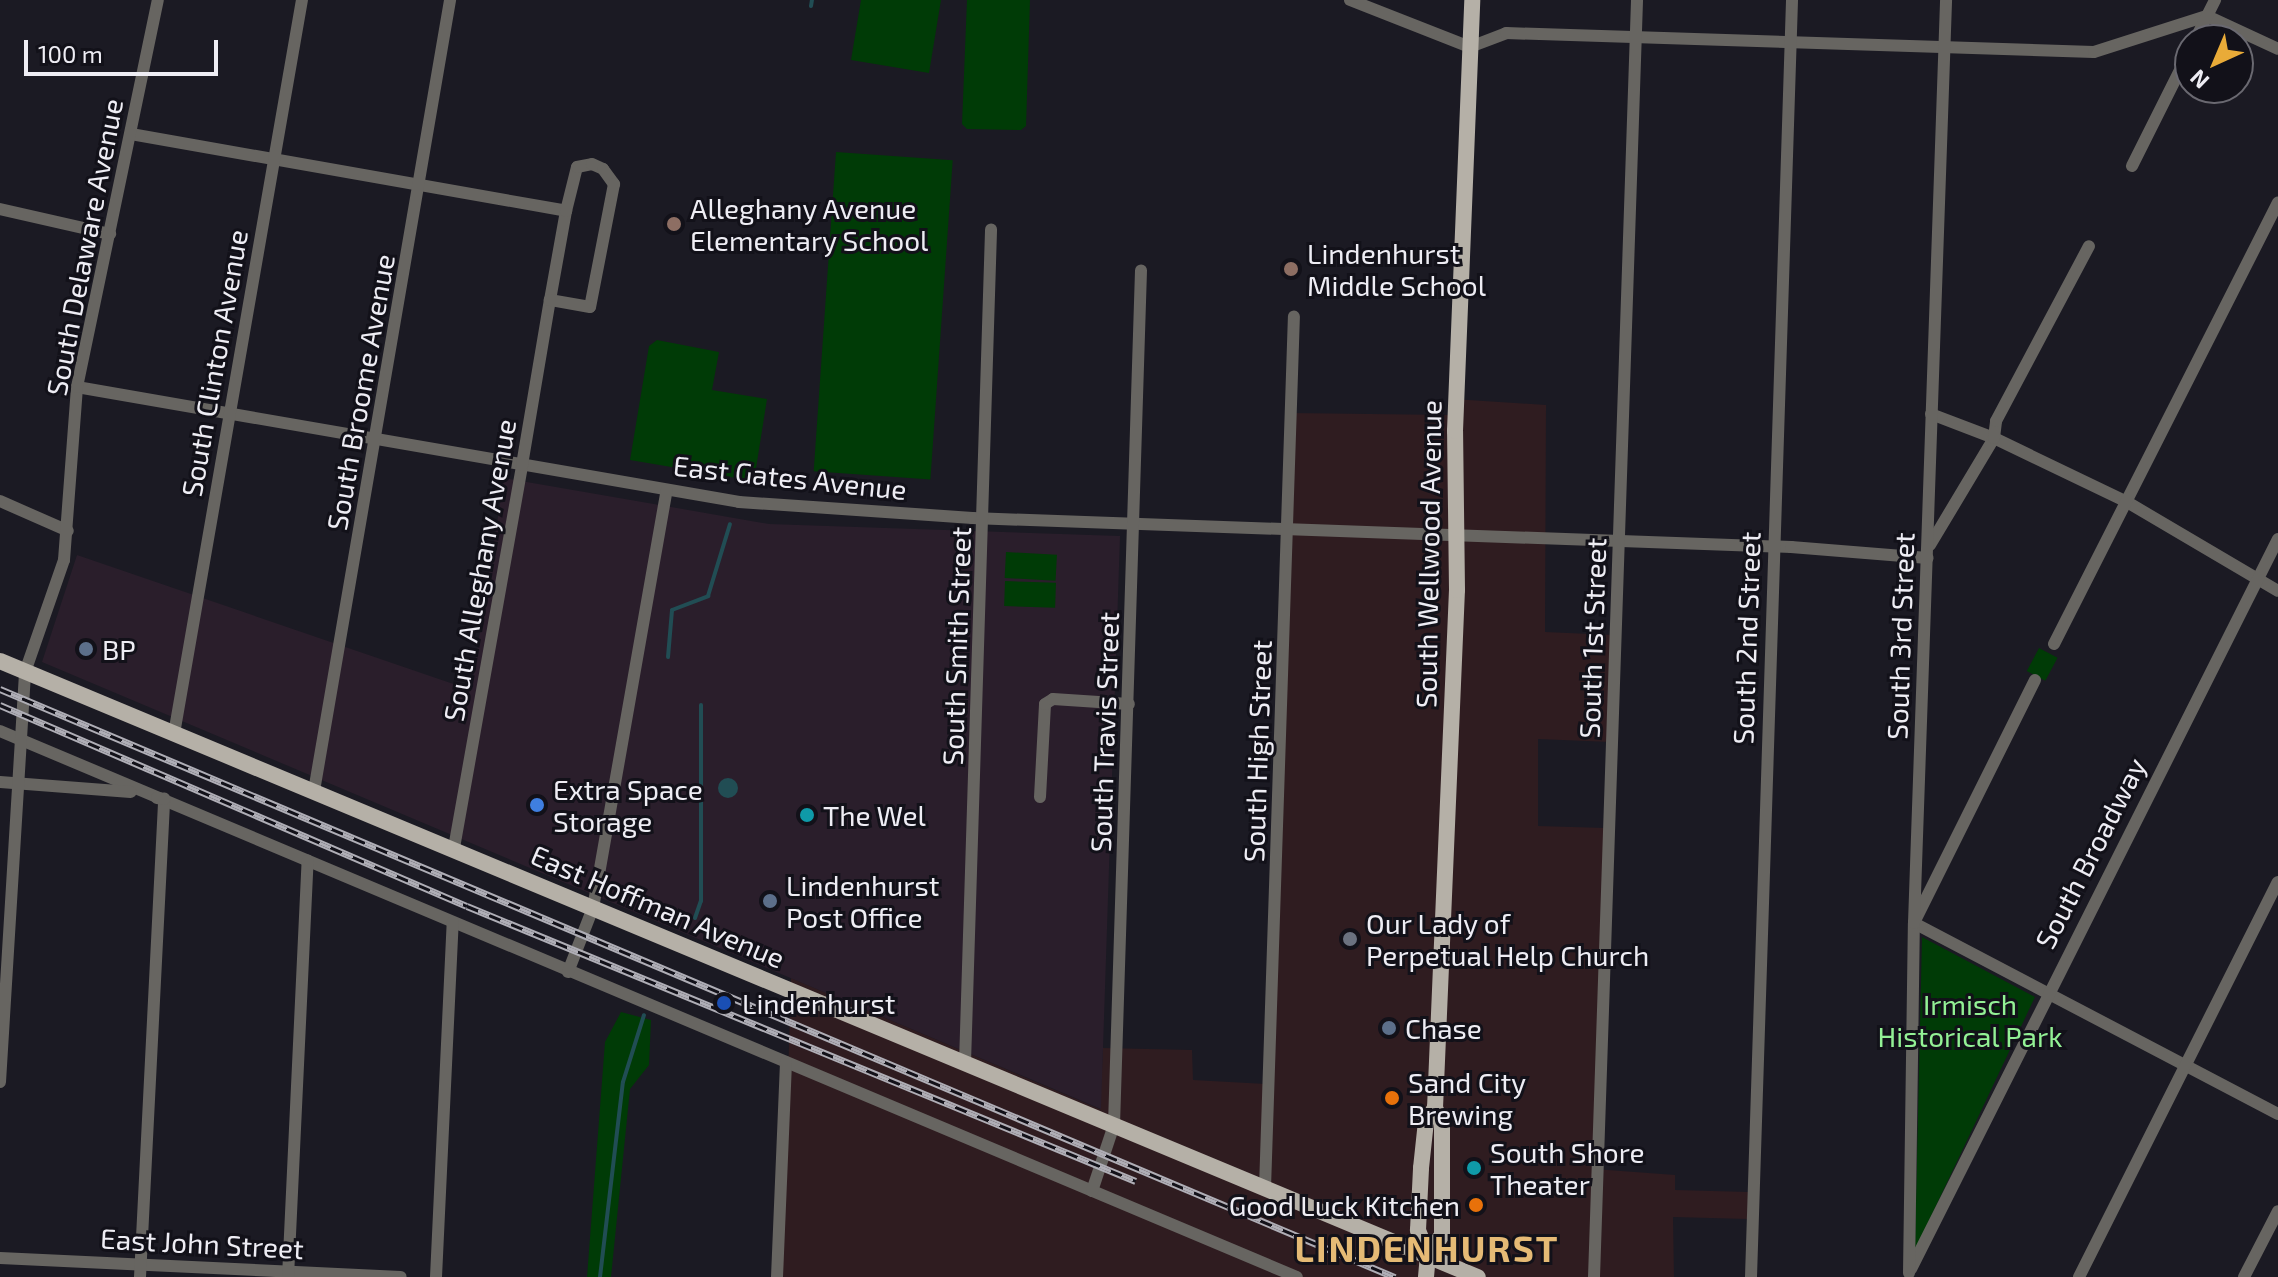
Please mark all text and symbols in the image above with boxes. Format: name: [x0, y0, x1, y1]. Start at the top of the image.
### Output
scale bar: [28, 24, 222, 74]
north arrow: [2174, 24, 2254, 104]
text: 100 m: [38, 39, 103, 68]
text: N: [2184, 65, 2213, 95]
street label: South Delaware Avenue: [39, 95, 129, 399]
place label: Alleghany Avenue Elementary School: [690, 191, 929, 257]
marker: Alleghany Avenue Elementary School: [665, 215, 683, 233]
street label: South Clinton Avenue: [174, 227, 254, 499]
place label: Lindenhurst Middle School: [1307, 236, 1486, 302]
street label: South Broome Avenue: [319, 251, 401, 533]
marker: Lindenhurst Middle School: [1282, 260, 1300, 278]
street label: South Wellwood Avenue: [1409, 399, 1447, 709]
street label: South Alleghany Avenue: [436, 415, 522, 725]
street label: East Gates Avenue: [671, 448, 909, 506]
street label: South Smith Street: [935, 526, 977, 766]
street label: South 2nd Street: [1725, 531, 1767, 745]
street label: South 3rd Street: [1880, 532, 1920, 740]
street label: South 1st Street: [1572, 537, 1612, 739]
street label: South Travis Street: [1083, 611, 1125, 853]
place label: BP: [102, 632, 136, 666]
street label: South High Street: [1236, 639, 1278, 863]
marker: BP: [77, 640, 95, 658]
street label: South Broadway: [2027, 752, 2153, 954]
place label: Extra Space Storage: [553, 772, 703, 838]
marker: Extra Space Storage: [528, 796, 546, 814]
place label: The Wel: [823, 798, 926, 832]
marker: The Wel: [798, 806, 816, 824]
street label: East Hoffman Avenue: [526, 837, 790, 975]
place label: Lindenhurst Post Office: [786, 868, 939, 934]
marker: Lindenhurst Post Office: [761, 892, 779, 910]
place label: Our Lady of Perpetual Help Church: [1366, 906, 1650, 972]
marker: Our Lady of Perpetual Help Church: [1341, 930, 1359, 948]
place label: Lindenhurst: [742, 986, 895, 1020]
park label: Irmisch Historical Park: [1877, 987, 2063, 1053]
marker: Lindenhurst: [713, 992, 735, 1014]
place label: Chase: [1405, 1011, 1482, 1045]
marker: Chase: [1380, 1019, 1398, 1037]
place label: Sand City Brewing: [1408, 1065, 1526, 1131]
marker: Sand City Brewing: [1383, 1089, 1401, 1107]
place label: South Shore Theater: [1490, 1135, 1645, 1201]
marker: South Shore Theater: [1465, 1159, 1483, 1177]
place label: Good Luck Kitchen: [1228, 1188, 1460, 1222]
marker: Good Luck Kitchen: [1467, 1196, 1485, 1214]
street label: East John Street: [99, 1221, 305, 1265]
district label: LINDENHURST: [1295, 1226, 1559, 1270]

